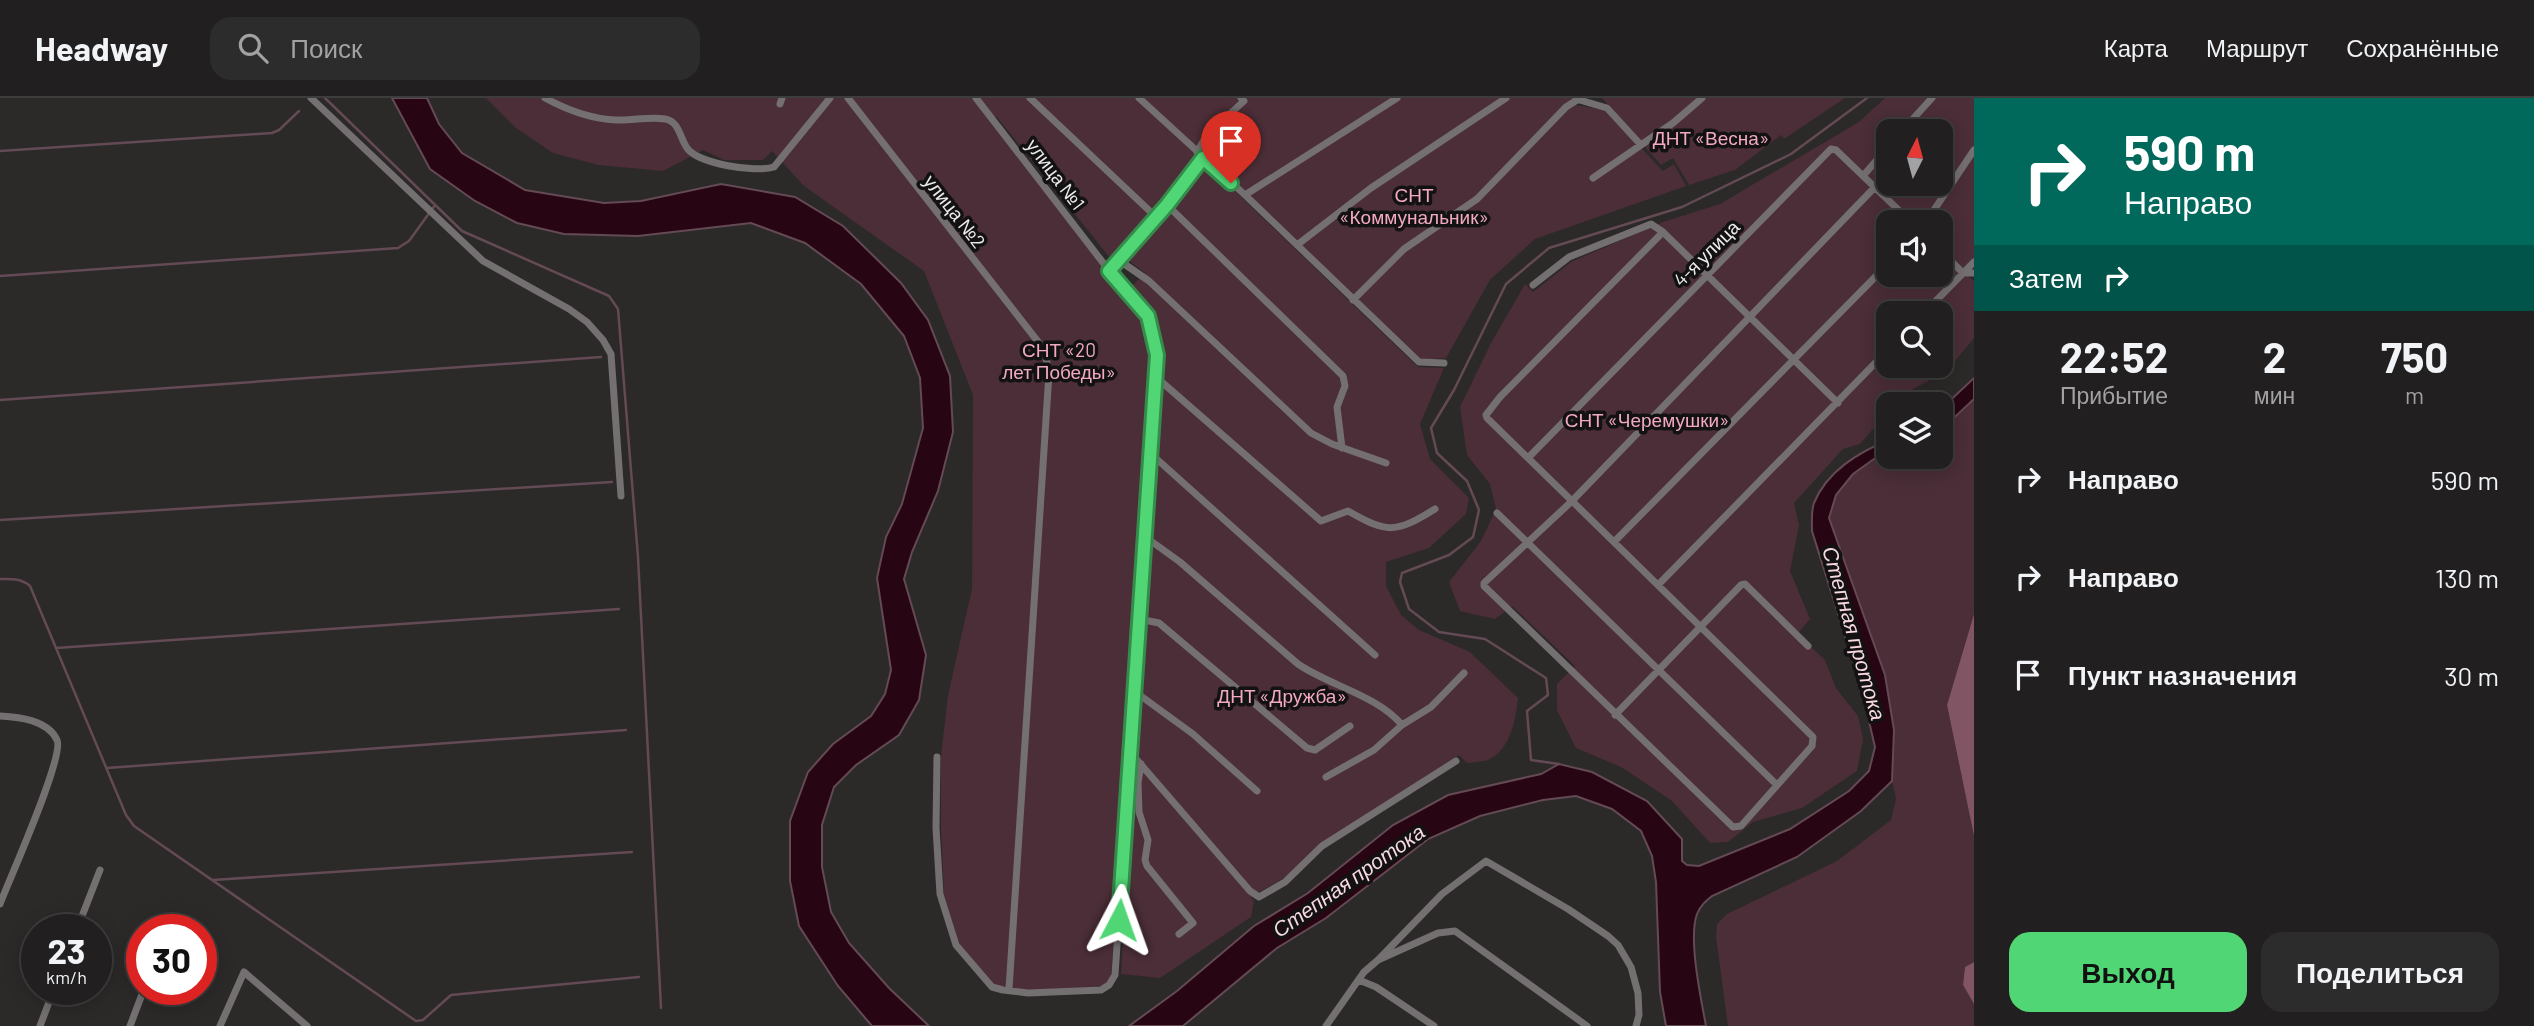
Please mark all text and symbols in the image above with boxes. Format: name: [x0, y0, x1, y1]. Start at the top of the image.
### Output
search box: [210, 17, 700, 80]
text: Headway: [35, 28, 168, 68]
icon: search: [234, 29, 272, 67]
text: Поиск: [290, 32, 362, 63]
text: Карта: [2104, 33, 2168, 62]
text: Маршрут: [2206, 33, 2308, 62]
text: Сохранённые: [2346, 33, 2499, 62]
pin: [1201, 111, 1261, 183]
north arrow: [1876, 119, 1953, 196]
map controls: [1876, 119, 1953, 469]
icon: arrive: [1212, 122, 1250, 160]
text: 590 m: [2124, 122, 2255, 181]
park label: ДНТ «Весна»: [1653, 126, 1769, 149]
icon: right: [2009, 126, 2100, 217]
street label: улица №1: [1022, 134, 1090, 214]
street label: улица №2: [919, 170, 991, 252]
text: Направо: [2124, 182, 2252, 220]
park label: СНТ «Коммунальник»: [1339, 183, 1489, 228]
button: sound: [1876, 210, 1953, 287]
street label: 4-я улица: [1668, 215, 1744, 291]
icon: right: [2097, 259, 2135, 297]
text: Затем: [2009, 262, 2083, 293]
button: search: [1876, 301, 1953, 378]
text: 22:52: [2060, 331, 2168, 381]
text: 2: [2263, 331, 2286, 381]
text: 750: [2381, 331, 2448, 381]
park label: СНТ «20 лет Победы»: [1002, 338, 1116, 383]
text: Прибытие: [2060, 381, 2168, 409]
text: мин: [2254, 381, 2295, 409]
text: m: [2405, 381, 2424, 409]
button: layers: [1876, 392, 1953, 469]
park label: СНТ «Черемушки»: [1565, 408, 1729, 431]
icon: right: [2009, 460, 2047, 498]
text: Направо: [2068, 463, 2179, 494]
text: 590 m: [2431, 464, 2499, 495]
water label: Степная протока: [1818, 543, 1892, 723]
icon: right: [2009, 558, 2047, 596]
text: Направо: [2068, 561, 2179, 592]
text: 130 m: [2435, 562, 2499, 593]
icon: arrive: [2009, 656, 2047, 694]
text: Пункт назначения: [2068, 659, 2297, 690]
text: 30 m: [2444, 660, 2499, 691]
park label: ДНТ «Дружба»: [1217, 684, 1347, 707]
water label: Степная протока: [1267, 818, 1429, 942]
position arrow: [1082, 883, 1156, 957]
speed limit sign: 30: [126, 914, 217, 1005]
text: 23: [47, 929, 86, 971]
button: Выход: [2009, 932, 2247, 1012]
button: Поделиться: [2261, 932, 2499, 1012]
text: km/h: [46, 966, 87, 988]

